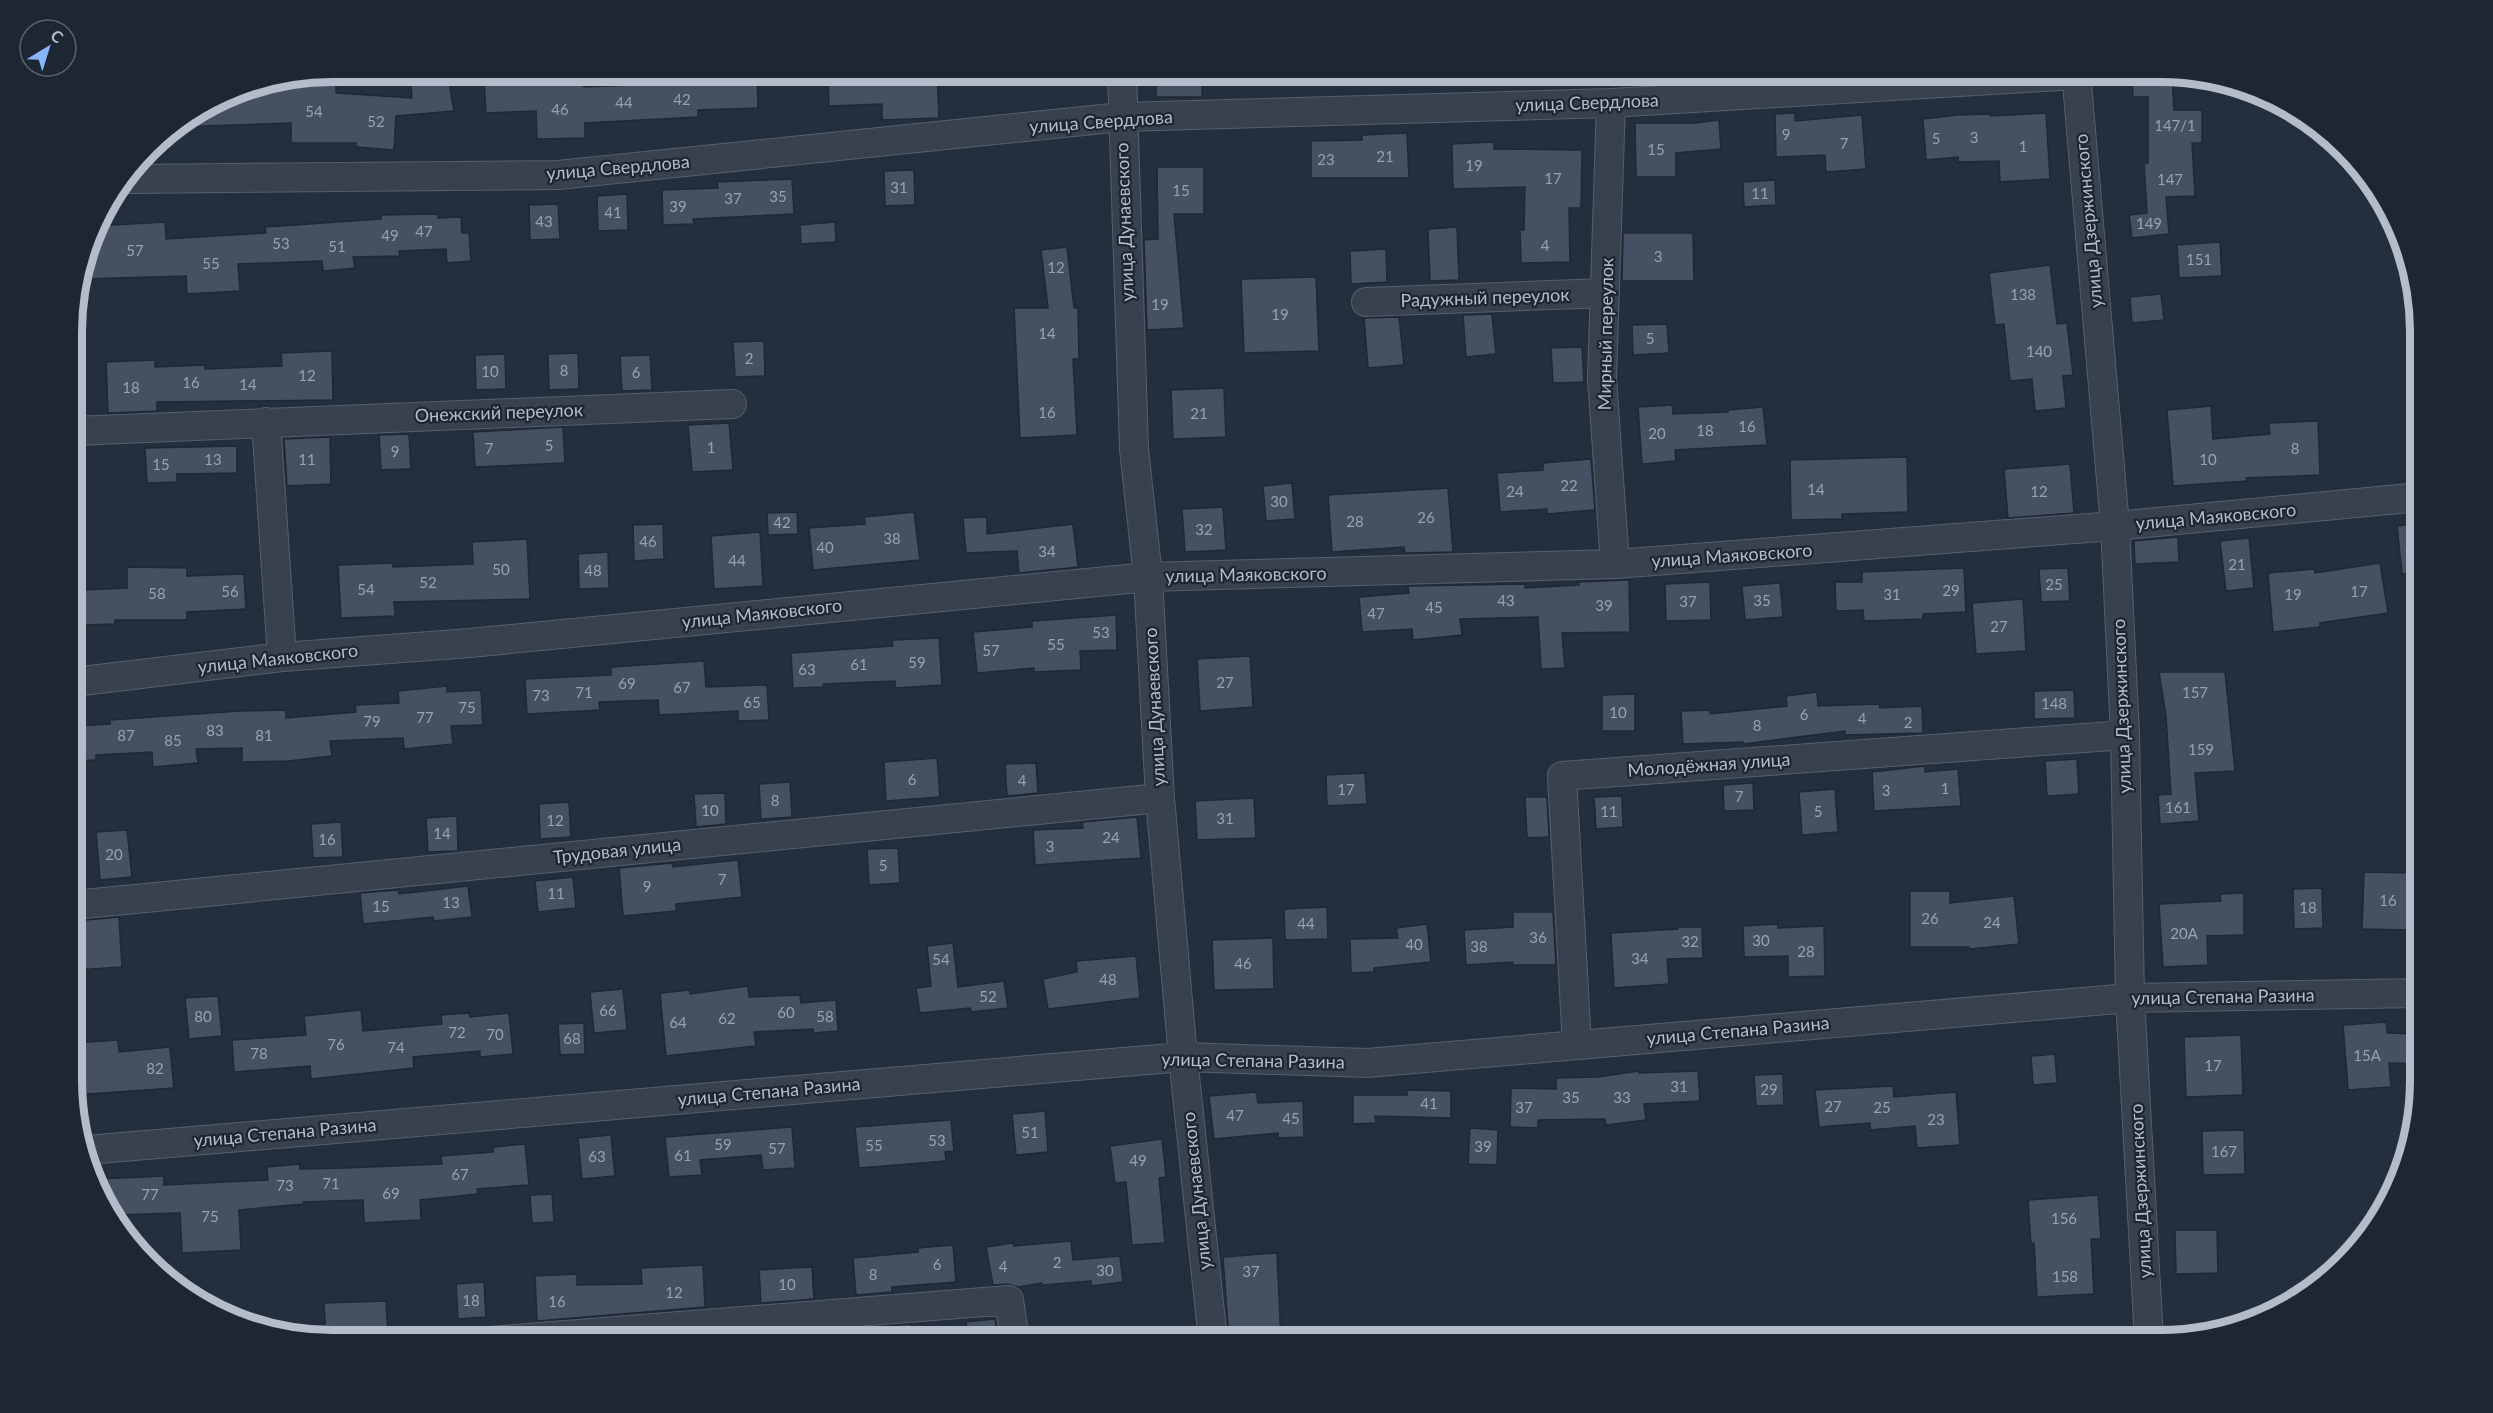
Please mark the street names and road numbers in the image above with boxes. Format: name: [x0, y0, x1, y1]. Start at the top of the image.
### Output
street label: улица Свердлова: [1515, 89, 1659, 116]
street label: улица Свердлова: [1029, 105, 1173, 137]
street label: улица Дзержинского: [2069, 133, 2107, 309]
street label: улица Дунаевского: [1110, 142, 1138, 302]
street label: улица Свердлова: [545, 150, 690, 184]
street label: Мирный переулок: [1593, 257, 1617, 410]
street label: Радужный переулок: [1400, 283, 1571, 311]
street label: Онежский переулок: [414, 398, 584, 426]
street label: улица Маяковского: [2135, 498, 2297, 534]
street label: улица Маяковского: [1651, 538, 1813, 572]
street label: улица Маяковского: [1165, 562, 1327, 586]
street label: улица Маяковского: [681, 594, 843, 632]
street label: улица Дзержинского: [2107, 618, 2135, 794]
street label: улица Дунаевского: [1139, 627, 1169, 787]
street label: улица Маяковского: [197, 639, 359, 677]
street label: Молодёжная улица: [1627, 747, 1791, 781]
street label: Трудовая улица: [552, 832, 682, 868]
street label: улица Степана Разина: [2131, 983, 2315, 1009]
street label: улица Степана Разина: [1646, 1011, 1830, 1049]
street label: улица Степана Разина: [1161, 1047, 1345, 1073]
street label: улица Степана Разина: [677, 1072, 861, 1110]
street label: улица Дзержинского: [2124, 1103, 2156, 1279]
street label: улица Дунаевского: [1177, 1111, 1215, 1271]
street label: улица Степана Разина: [193, 1113, 377, 1151]

